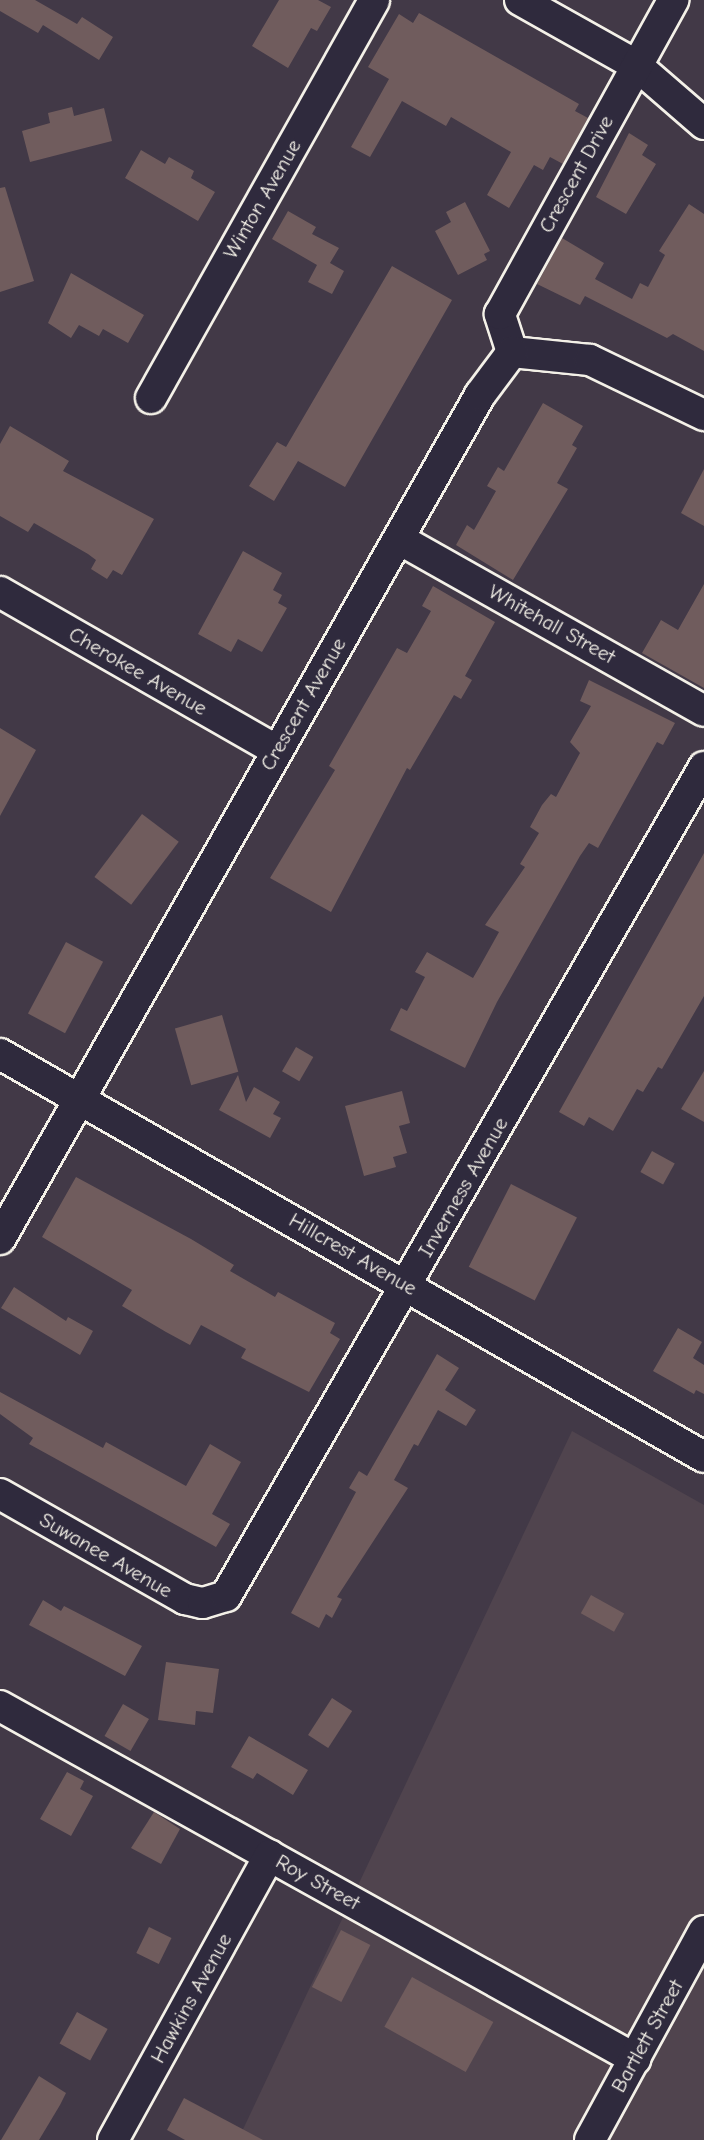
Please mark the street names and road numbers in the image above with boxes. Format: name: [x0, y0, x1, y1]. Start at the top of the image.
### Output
street label: Crescent Drive: [533, 111, 619, 237]
street label: Winton Avenue: [218, 135, 306, 263]
street label: Whitehall Street: [484, 579, 620, 669]
street label: Cherokee Avenue: [64, 621, 212, 721]
street label: Crescent Avenue: [255, 633, 351, 775]
street label: Inverness Avenue: [413, 1112, 513, 1262]
street label: Hillcrest Avenue: [285, 1207, 421, 1301]
street label: Suwanee Avenue: [35, 1507, 177, 1603]
street label: Roy Street: [272, 1849, 364, 1915]
street label: Hawkins Avenue: [145, 1929, 237, 2067]
street label: Bartlett Street: [606, 1975, 688, 2097]

